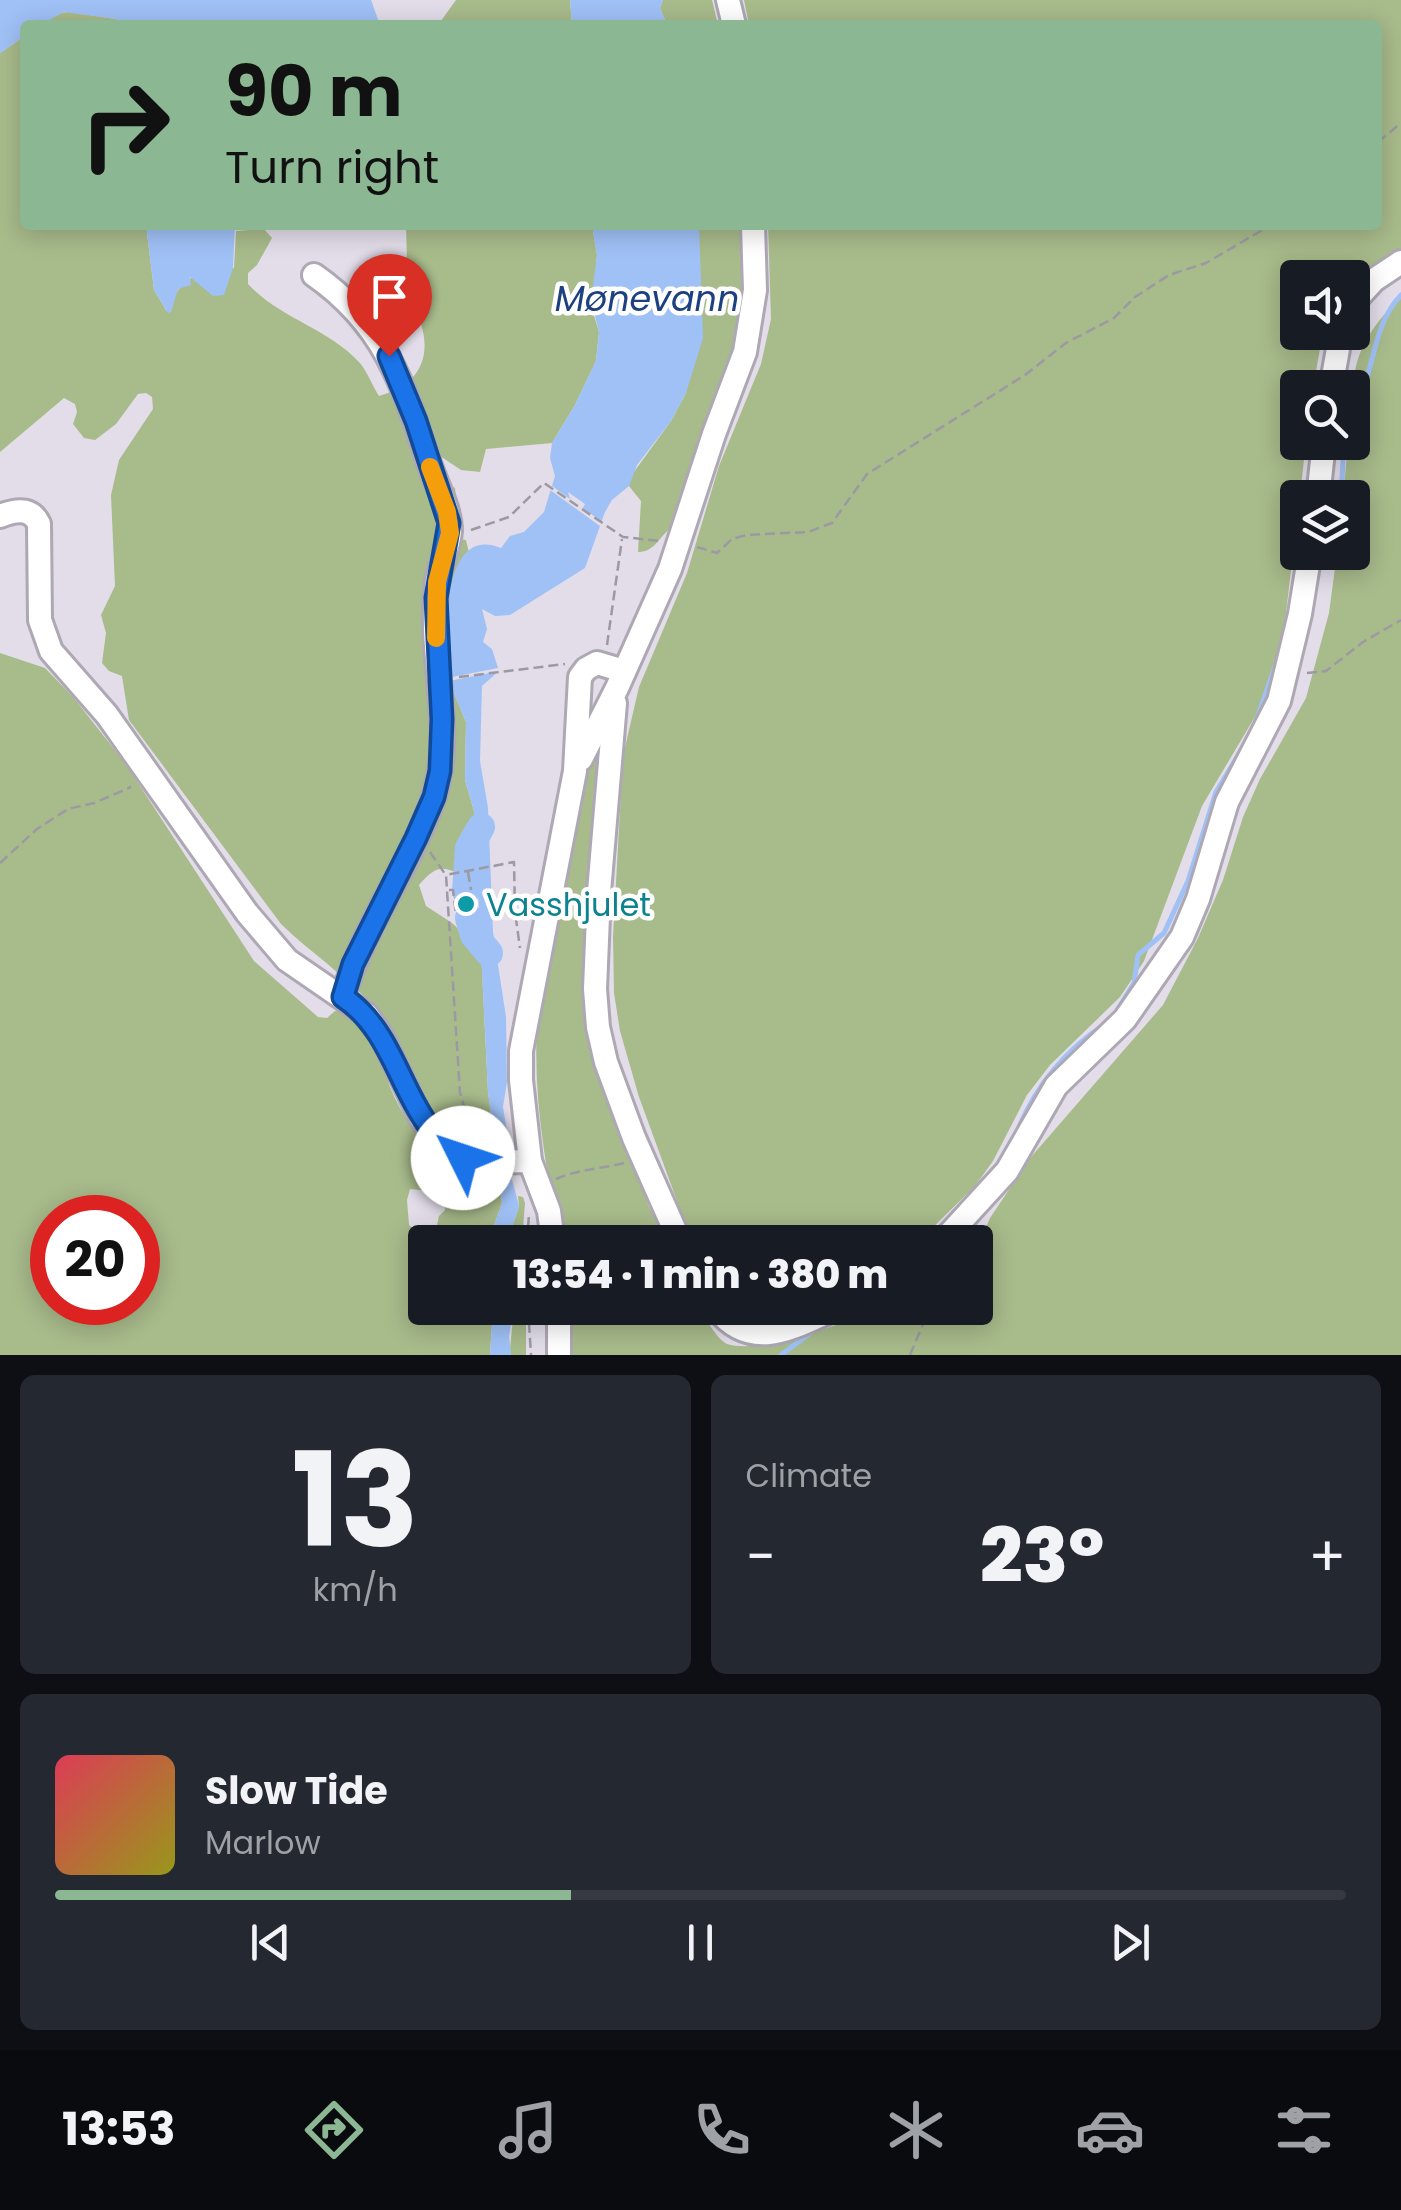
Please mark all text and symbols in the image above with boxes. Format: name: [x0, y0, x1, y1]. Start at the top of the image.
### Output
text: 90 m: [225, 42, 403, 141]
icon: right: [60, 60, 190, 190]
text: Turn right: [225, 136, 439, 199]
pin: [347, 254, 432, 357]
map controls: [1280, 260, 1370, 570]
button: sound: [1280, 260, 1370, 350]
icon: arrive: [362, 269, 417, 324]
water label: Mønevann: [555, 274, 739, 323]
button: search: [1280, 370, 1370, 460]
button: layers: [1280, 480, 1370, 570]
place label: Vasshjulet: [486, 882, 651, 927]
marker: Vasshjulet: [455, 893, 477, 915]
position arrow: [411, 1106, 515, 1210]
speed limit sign: 20: [30, 1195, 160, 1325]
text: 13:54 · 1 min · 380 m: [513, 1248, 888, 1301]
text: 13: [291, 1409, 419, 1592]
text: Climate: [746, 1453, 872, 1498]
text: 23°: [980, 1503, 1104, 1608]
text: −: [746, 1518, 776, 1595]
text: +: [1308, 1518, 1346, 1595]
text: km/h: [313, 1567, 398, 1612]
text: Slow Tide: [205, 1764, 388, 1817]
text: Marlow: [205, 1820, 321, 1865]
icon: previous: [243, 1915, 298, 1970]
icon: pause: [673, 1915, 728, 1970]
icon: next: [1103, 1915, 1158, 1970]
icon: directions: [299, 2095, 369, 2165]
icon: music: [493, 2095, 563, 2165]
icon: phone: [687, 2095, 757, 2165]
icon: climate: [881, 2095, 951, 2165]
icon: car: [1075, 2095, 1145, 2165]
icon: filters: [1269, 2095, 1339, 2165]
text: 13:53: [62, 2098, 175, 2161]

